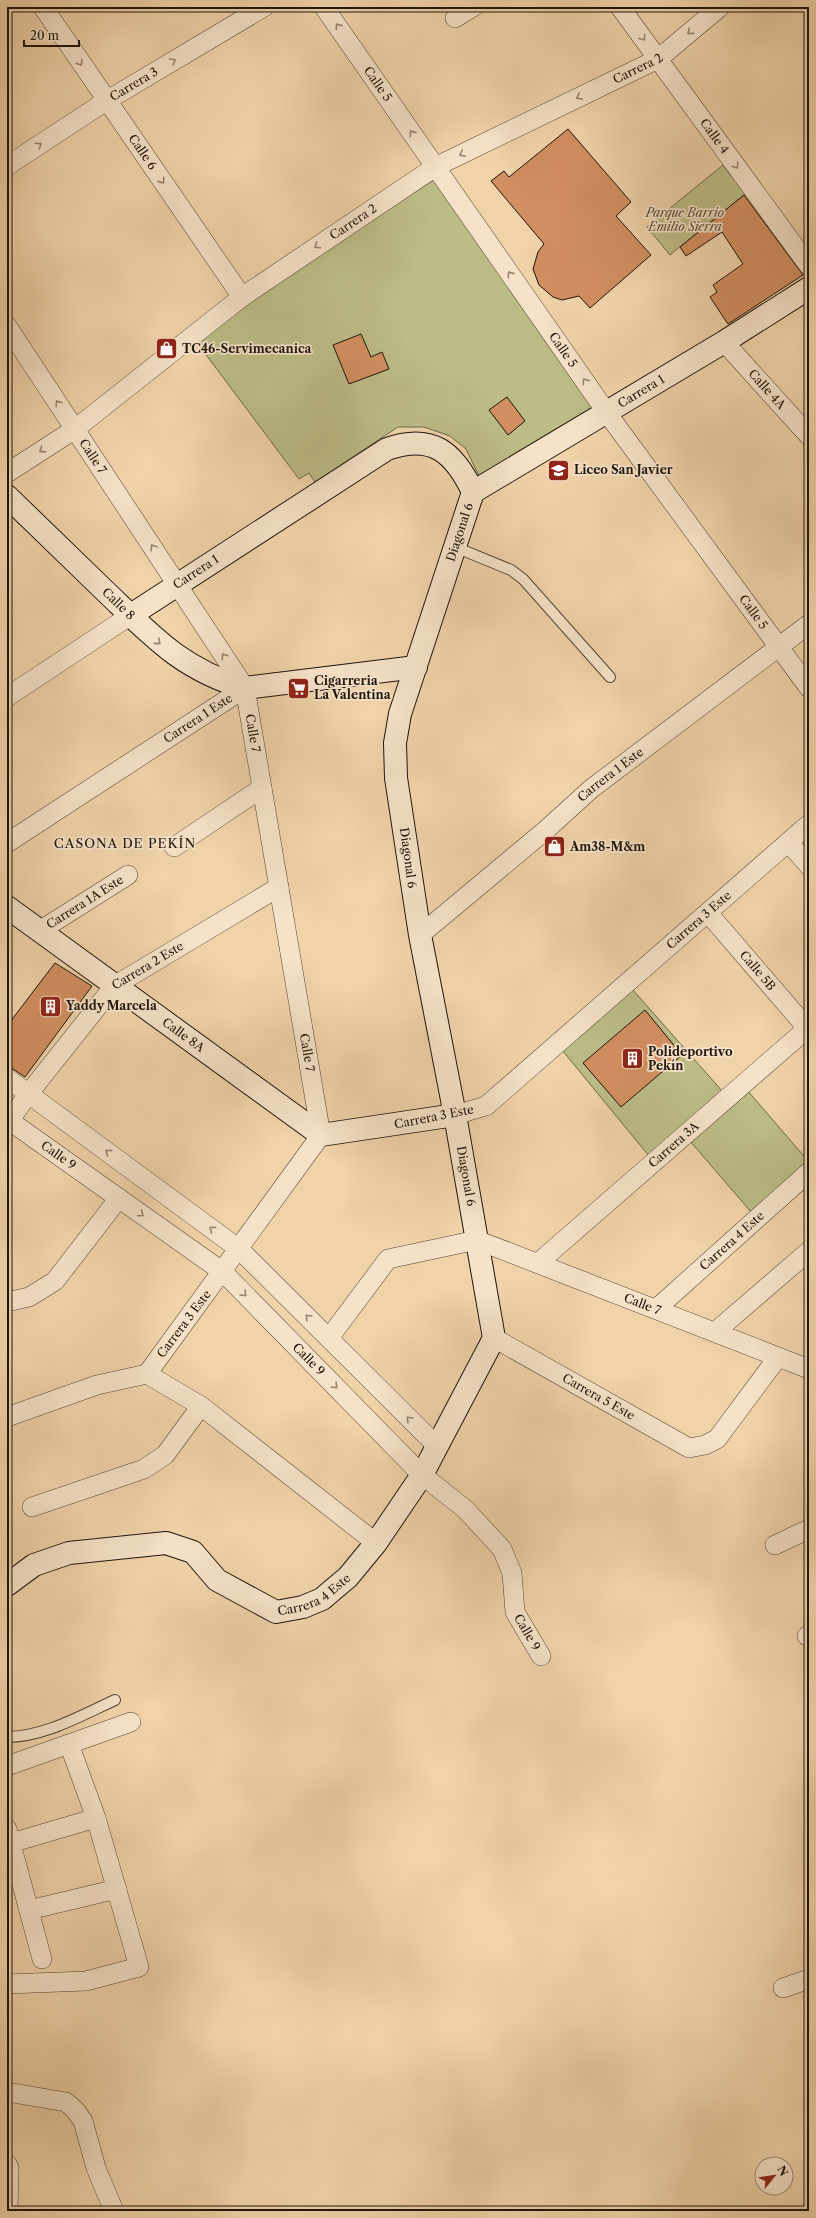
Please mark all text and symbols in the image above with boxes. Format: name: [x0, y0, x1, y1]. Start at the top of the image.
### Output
scale bar: [24, 22, 79, 48]
one-way arrow: [335, 23, 343, 30]
one-way arrow: [688, 27, 695, 34]
text: 20 m: [30, 28, 59, 43]
one-way arrow: [638, 34, 645, 41]
street label: Carrera 2: [610, 50, 666, 87]
one-way arrow: [169, 58, 176, 65]
one-way arrow: [75, 59, 83, 66]
street label: Calle 5: [361, 63, 396, 104]
street label: Carrera 3: [107, 64, 160, 104]
one-way arrow: [576, 92, 583, 100]
street label: Calle 4: [697, 116, 732, 156]
one-way arrow: [409, 130, 417, 137]
street label: Calle 6: [126, 131, 160, 172]
one-way arrow: [35, 143, 42, 150]
one-way arrow: [459, 149, 466, 157]
one-way arrow: [731, 162, 739, 169]
one-way arrow: [157, 177, 164, 184]
street label: Carrera 2: [327, 200, 379, 243]
park label: Parque Barrio Emilio Sierra: [645, 205, 725, 234]
one-way arrow: [314, 241, 321, 249]
one-way arrow: [507, 271, 515, 278]
street label: Calle 5: [546, 329, 581, 370]
shop icon: TC46-Servimecanica: [153, 336, 179, 362]
place label: TC46-Servimecanica: [182, 341, 313, 356]
street label: Calle 4A: [745, 366, 790, 413]
street label: Carrera 1: [615, 371, 667, 411]
one-way arrow: [583, 378, 590, 385]
one-way arrow: [55, 400, 63, 407]
street label: Calle 7: [76, 436, 110, 476]
one-way arrow: [39, 445, 46, 453]
school or university icon: Liceo San Javier: [545, 457, 571, 483]
place label: Liceo San Javier: [574, 462, 673, 477]
street label: Diagonal 6: [443, 501, 476, 563]
one-way arrow: [150, 544, 157, 551]
street label: Carrera 1: [170, 551, 221, 592]
street label: Calle 8: [99, 584, 138, 623]
street label: Calle 5: [736, 592, 771, 632]
one-way arrow: [153, 638, 161, 645]
one-way arrow: [221, 653, 229, 660]
place label: Cigarreria La Valentina: [314, 673, 392, 702]
supermarket icon: Cigarreria La Valentina: [286, 675, 312, 701]
street label: Carrera 1 Este: [160, 690, 235, 746]
street label: Calle 7: [243, 713, 264, 753]
street label: Carrera 1 Este: [574, 744, 646, 805]
street label: Diagonal 6: [397, 827, 420, 889]
shop icon: Am38-M&m: [542, 834, 568, 860]
district label: CASONA DE PEKÍN: [54, 835, 196, 851]
place label: Am38-M&m: [569, 839, 645, 854]
street label: Carrera 1A Este: [43, 872, 126, 932]
street label: Carrera 3 Este: [663, 887, 734, 952]
street label: Carrera 2 Este: [109, 938, 186, 993]
street label: Calle 5B: [737, 947, 779, 993]
building icon: Yaddy Marcela: [37, 993, 63, 1019]
place label: Yaddy Marcela: [65, 998, 158, 1013]
street label: Calle 8A: [160, 1014, 209, 1056]
street label: Calle 7: [297, 1032, 318, 1073]
place label: Polideportivo Pekín: [648, 1044, 733, 1073]
building icon: Polideportivo Pekín: [620, 1046, 646, 1072]
street label: Carrera 3 Este: [393, 1101, 475, 1132]
street label: Carrera 3A: [645, 1118, 703, 1170]
street label: Calle 9: [38, 1137, 79, 1173]
street label: Diagonal 6: [454, 1145, 479, 1207]
one-way arrow: [105, 1149, 112, 1156]
street label: Carrera 4 Este: [696, 1208, 767, 1273]
one-way arrow: [137, 1209, 144, 1216]
one-way arrow: [210, 1227, 217, 1234]
street label: Carrera 3 Este: [153, 1287, 214, 1360]
one-way arrow: [239, 1289, 247, 1297]
street label: Calle 7: [622, 1290, 663, 1318]
one-way arrow: [305, 1314, 313, 1322]
street label: Calle 9: [290, 1340, 328, 1378]
street label: Carrera 5 Este: [560, 1370, 638, 1423]
one-way arrow: [330, 1381, 338, 1389]
one-way arrow: [406, 1416, 414, 1423]
street label: Carrera 4 Este: [276, 1570, 353, 1619]
street label: Calle 9: [511, 1611, 544, 1653]
north arrow: [754, 2156, 794, 2196]
text: N: [774, 2163, 791, 2179]

